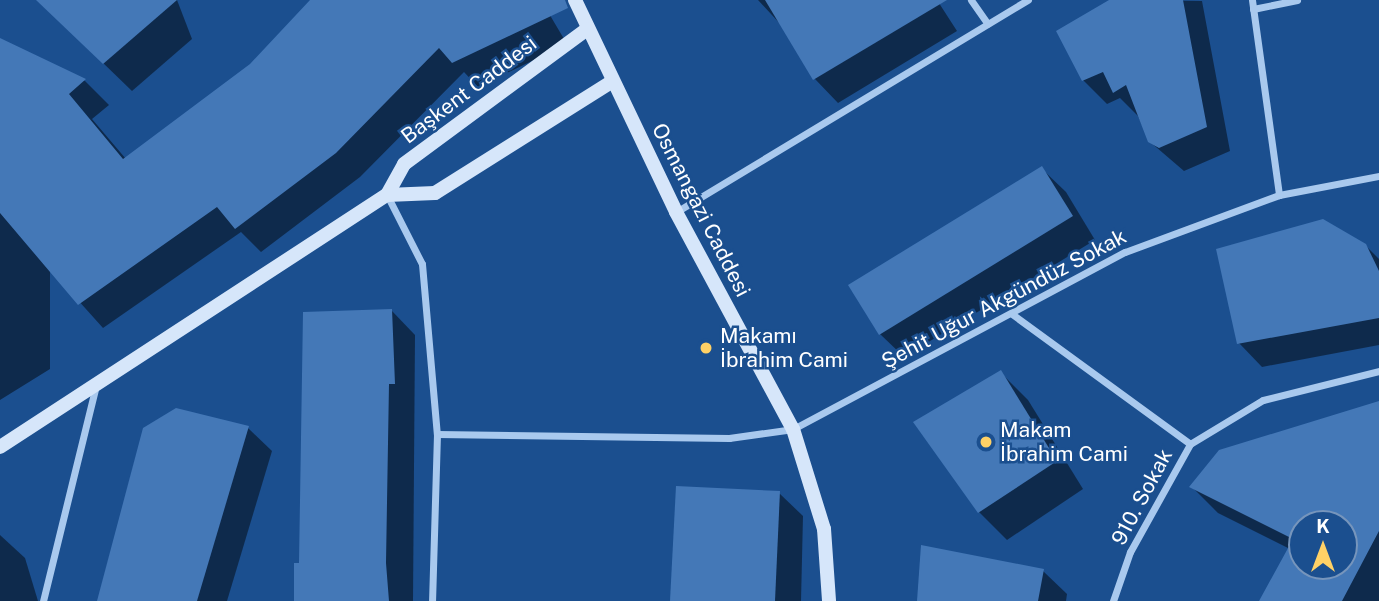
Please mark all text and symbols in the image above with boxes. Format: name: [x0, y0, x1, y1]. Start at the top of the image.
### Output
street label: Başkent Caddesi: [396, 31, 542, 149]
street label: Osmangazi Caddesi: [646, 119, 756, 301]
street label: Şehit Uğur Akgündüz Sokak: [877, 224, 1131, 374]
place label: Makamı İbrahim Cami: [720, 323, 848, 373]
marker: Makamı İbrahim Cami: [698, 340, 714, 356]
place label: Makam İbrahim Cami: [1000, 417, 1128, 467]
marker: Makam İbrahim Cami: [978, 434, 994, 450]
street label: 910. Sokak: [1106, 445, 1178, 549]
north arrow: [1288, 510, 1358, 580]
text: K: [1316, 515, 1330, 537]

